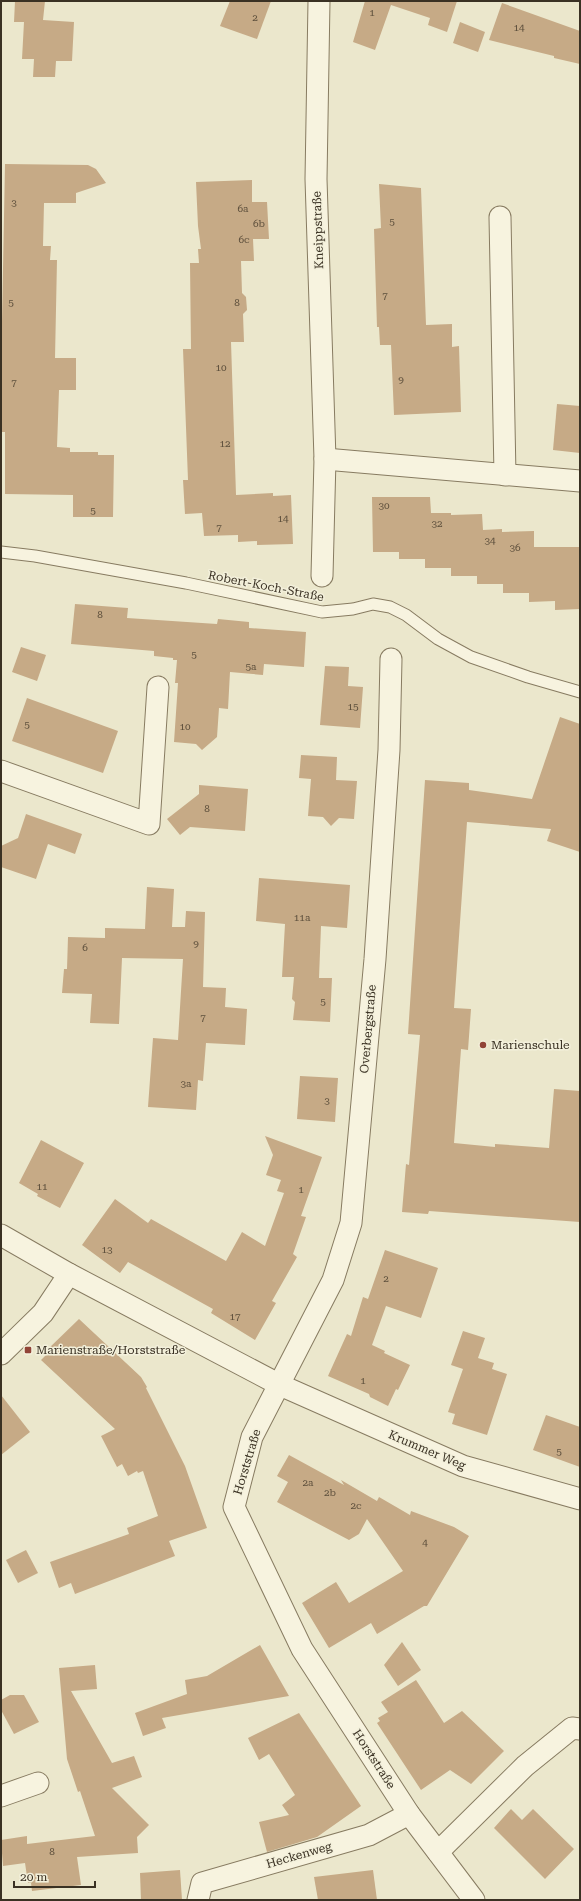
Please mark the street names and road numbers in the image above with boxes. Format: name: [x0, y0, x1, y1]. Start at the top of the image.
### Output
street label: Kneippstraße: [310, 190, 326, 269]
street label: Robert-Koch-Straße: [207, 568, 325, 604]
street label: Overbergstraße: [357, 984, 379, 1074]
street label: Horststraße: [230, 1427, 264, 1497]
street label: Krummer Weg: [386, 1427, 468, 1473]
street label: Horststraße: [350, 1727, 399, 1792]
street label: Heckenweg: [265, 1839, 334, 1871]

